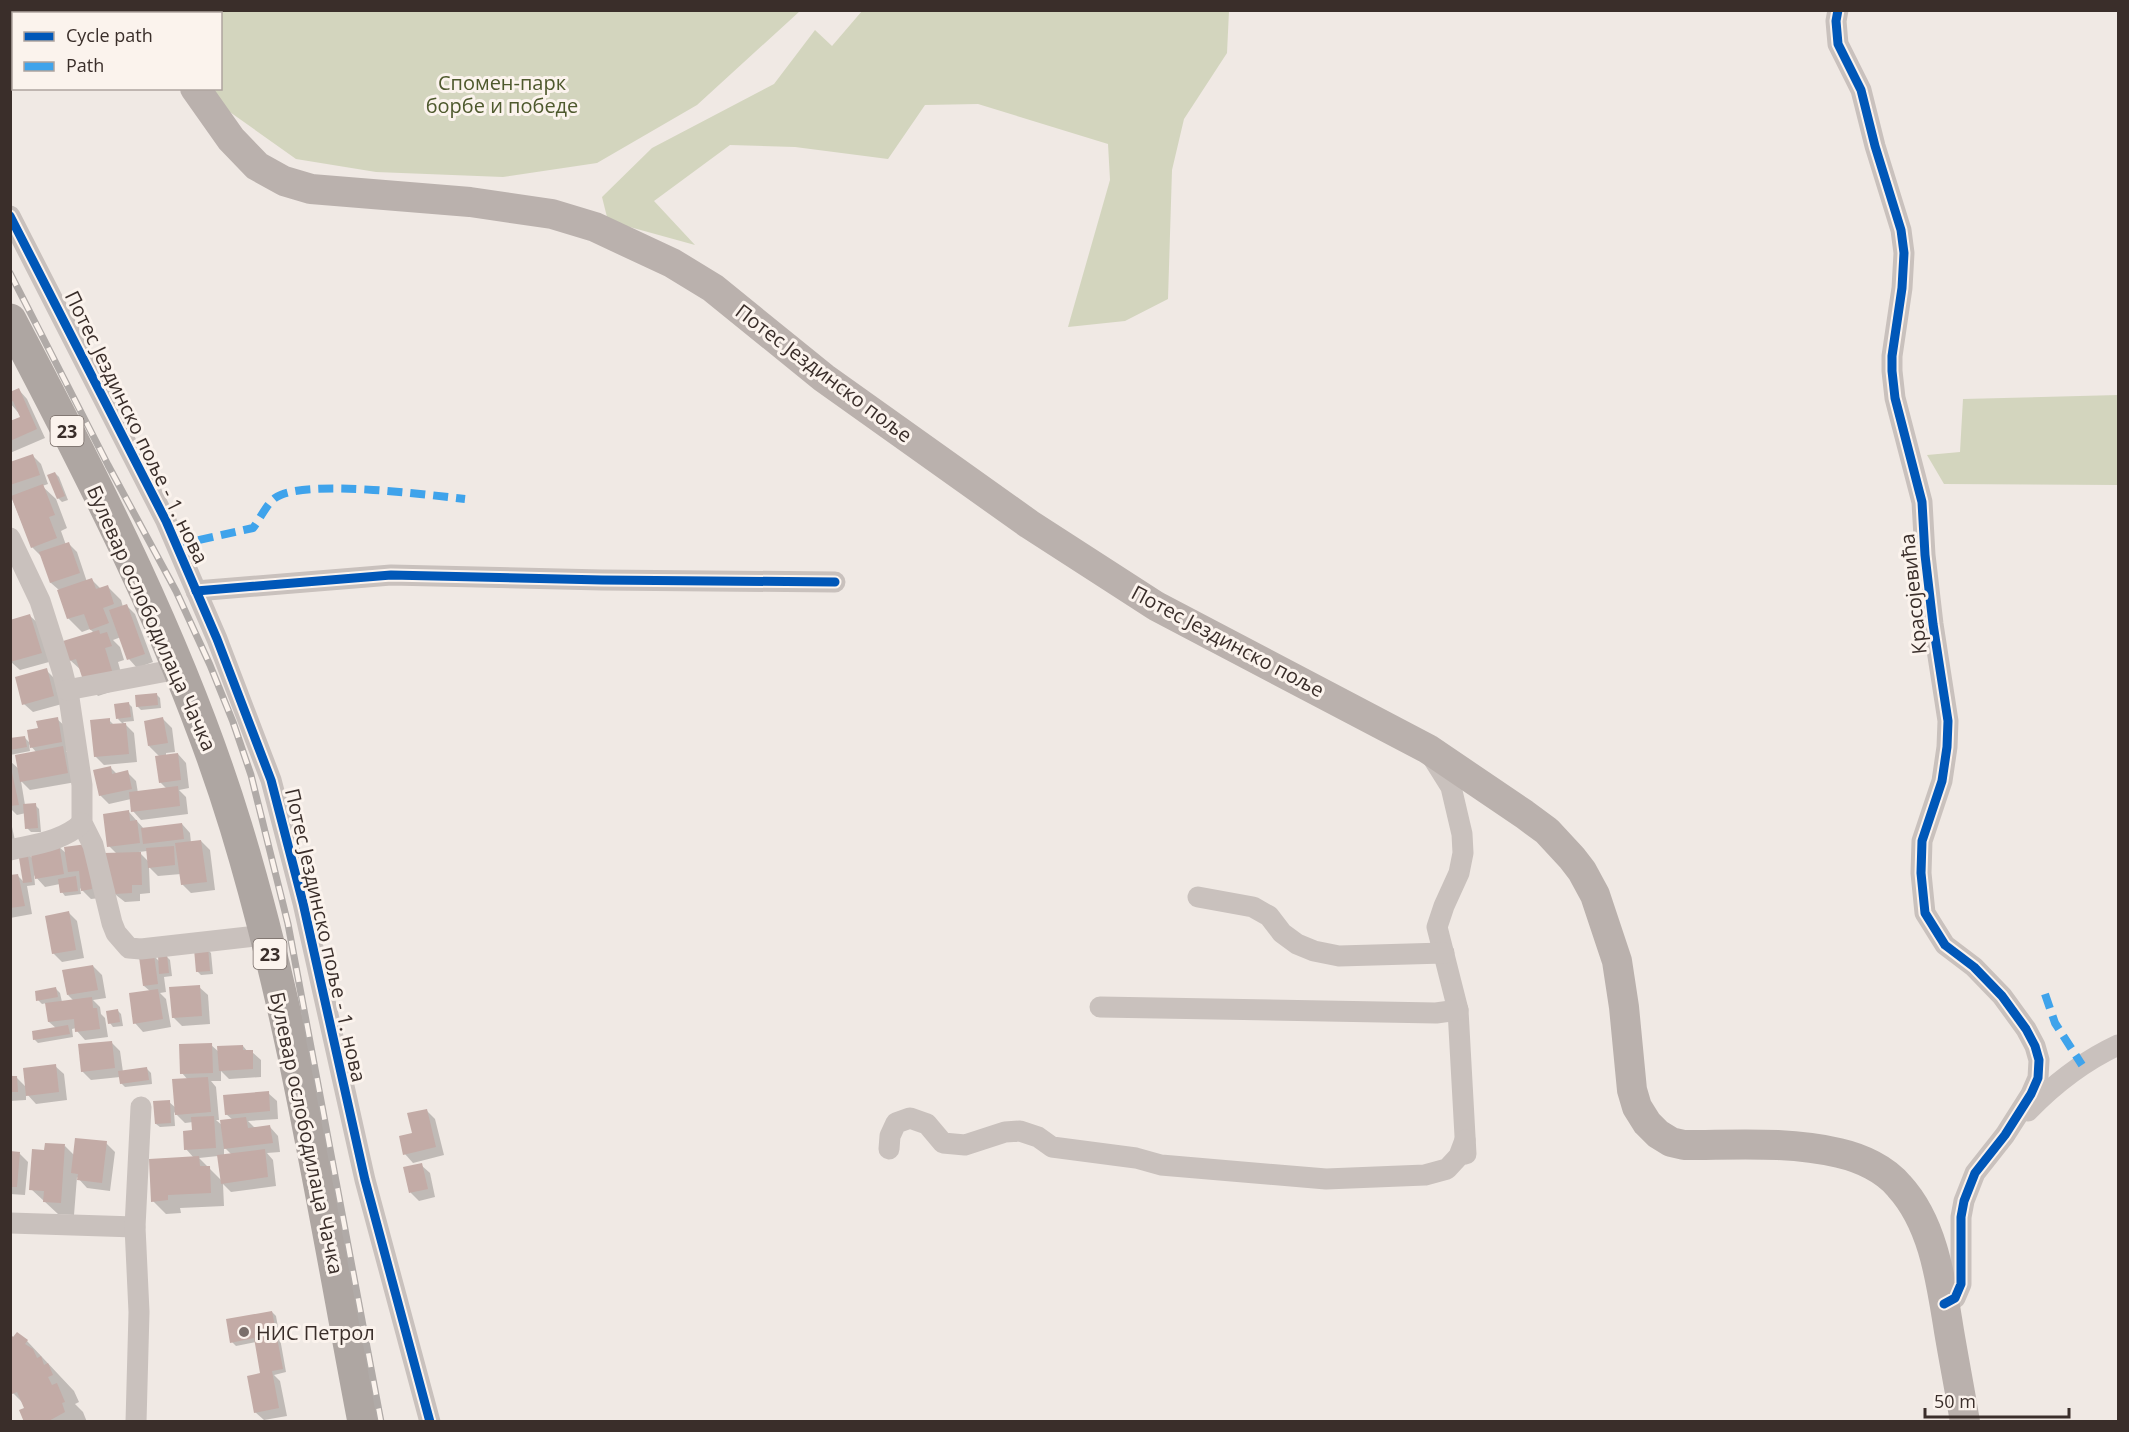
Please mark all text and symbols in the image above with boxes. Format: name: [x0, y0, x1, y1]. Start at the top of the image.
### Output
legend: [12, 12, 222, 90]
text: Cycle path: [66, 23, 153, 47]
text: Path: [66, 53, 104, 77]
park label: Спомен-парк борбе и победе: [426, 69, 578, 119]
street label: Потес Јездинско поље - 1. нова: [59, 286, 215, 568]
street label: Потес Јездинско поље: [730, 298, 918, 448]
road number: 23: [50, 416, 84, 446]
street label: Булевар ослободилаца Чачка: [81, 481, 223, 755]
street label: Красојевића: [1893, 532, 1933, 656]
street label: Потес Јездинско поље: [1127, 579, 1329, 703]
street label: Потес Јездинско поље - 1. нова: [279, 785, 373, 1085]
road number: 23: [254, 939, 286, 969]
street label: Булевар ослободилаца Чачка: [264, 989, 350, 1277]
place label: НИС Петрол: [256, 1319, 375, 1346]
marker: НИС Петрол: [237, 1325, 251, 1339]
scale bar: [1925, 1381, 2069, 1419]
text: 50 m: [1934, 1389, 1976, 1413]

